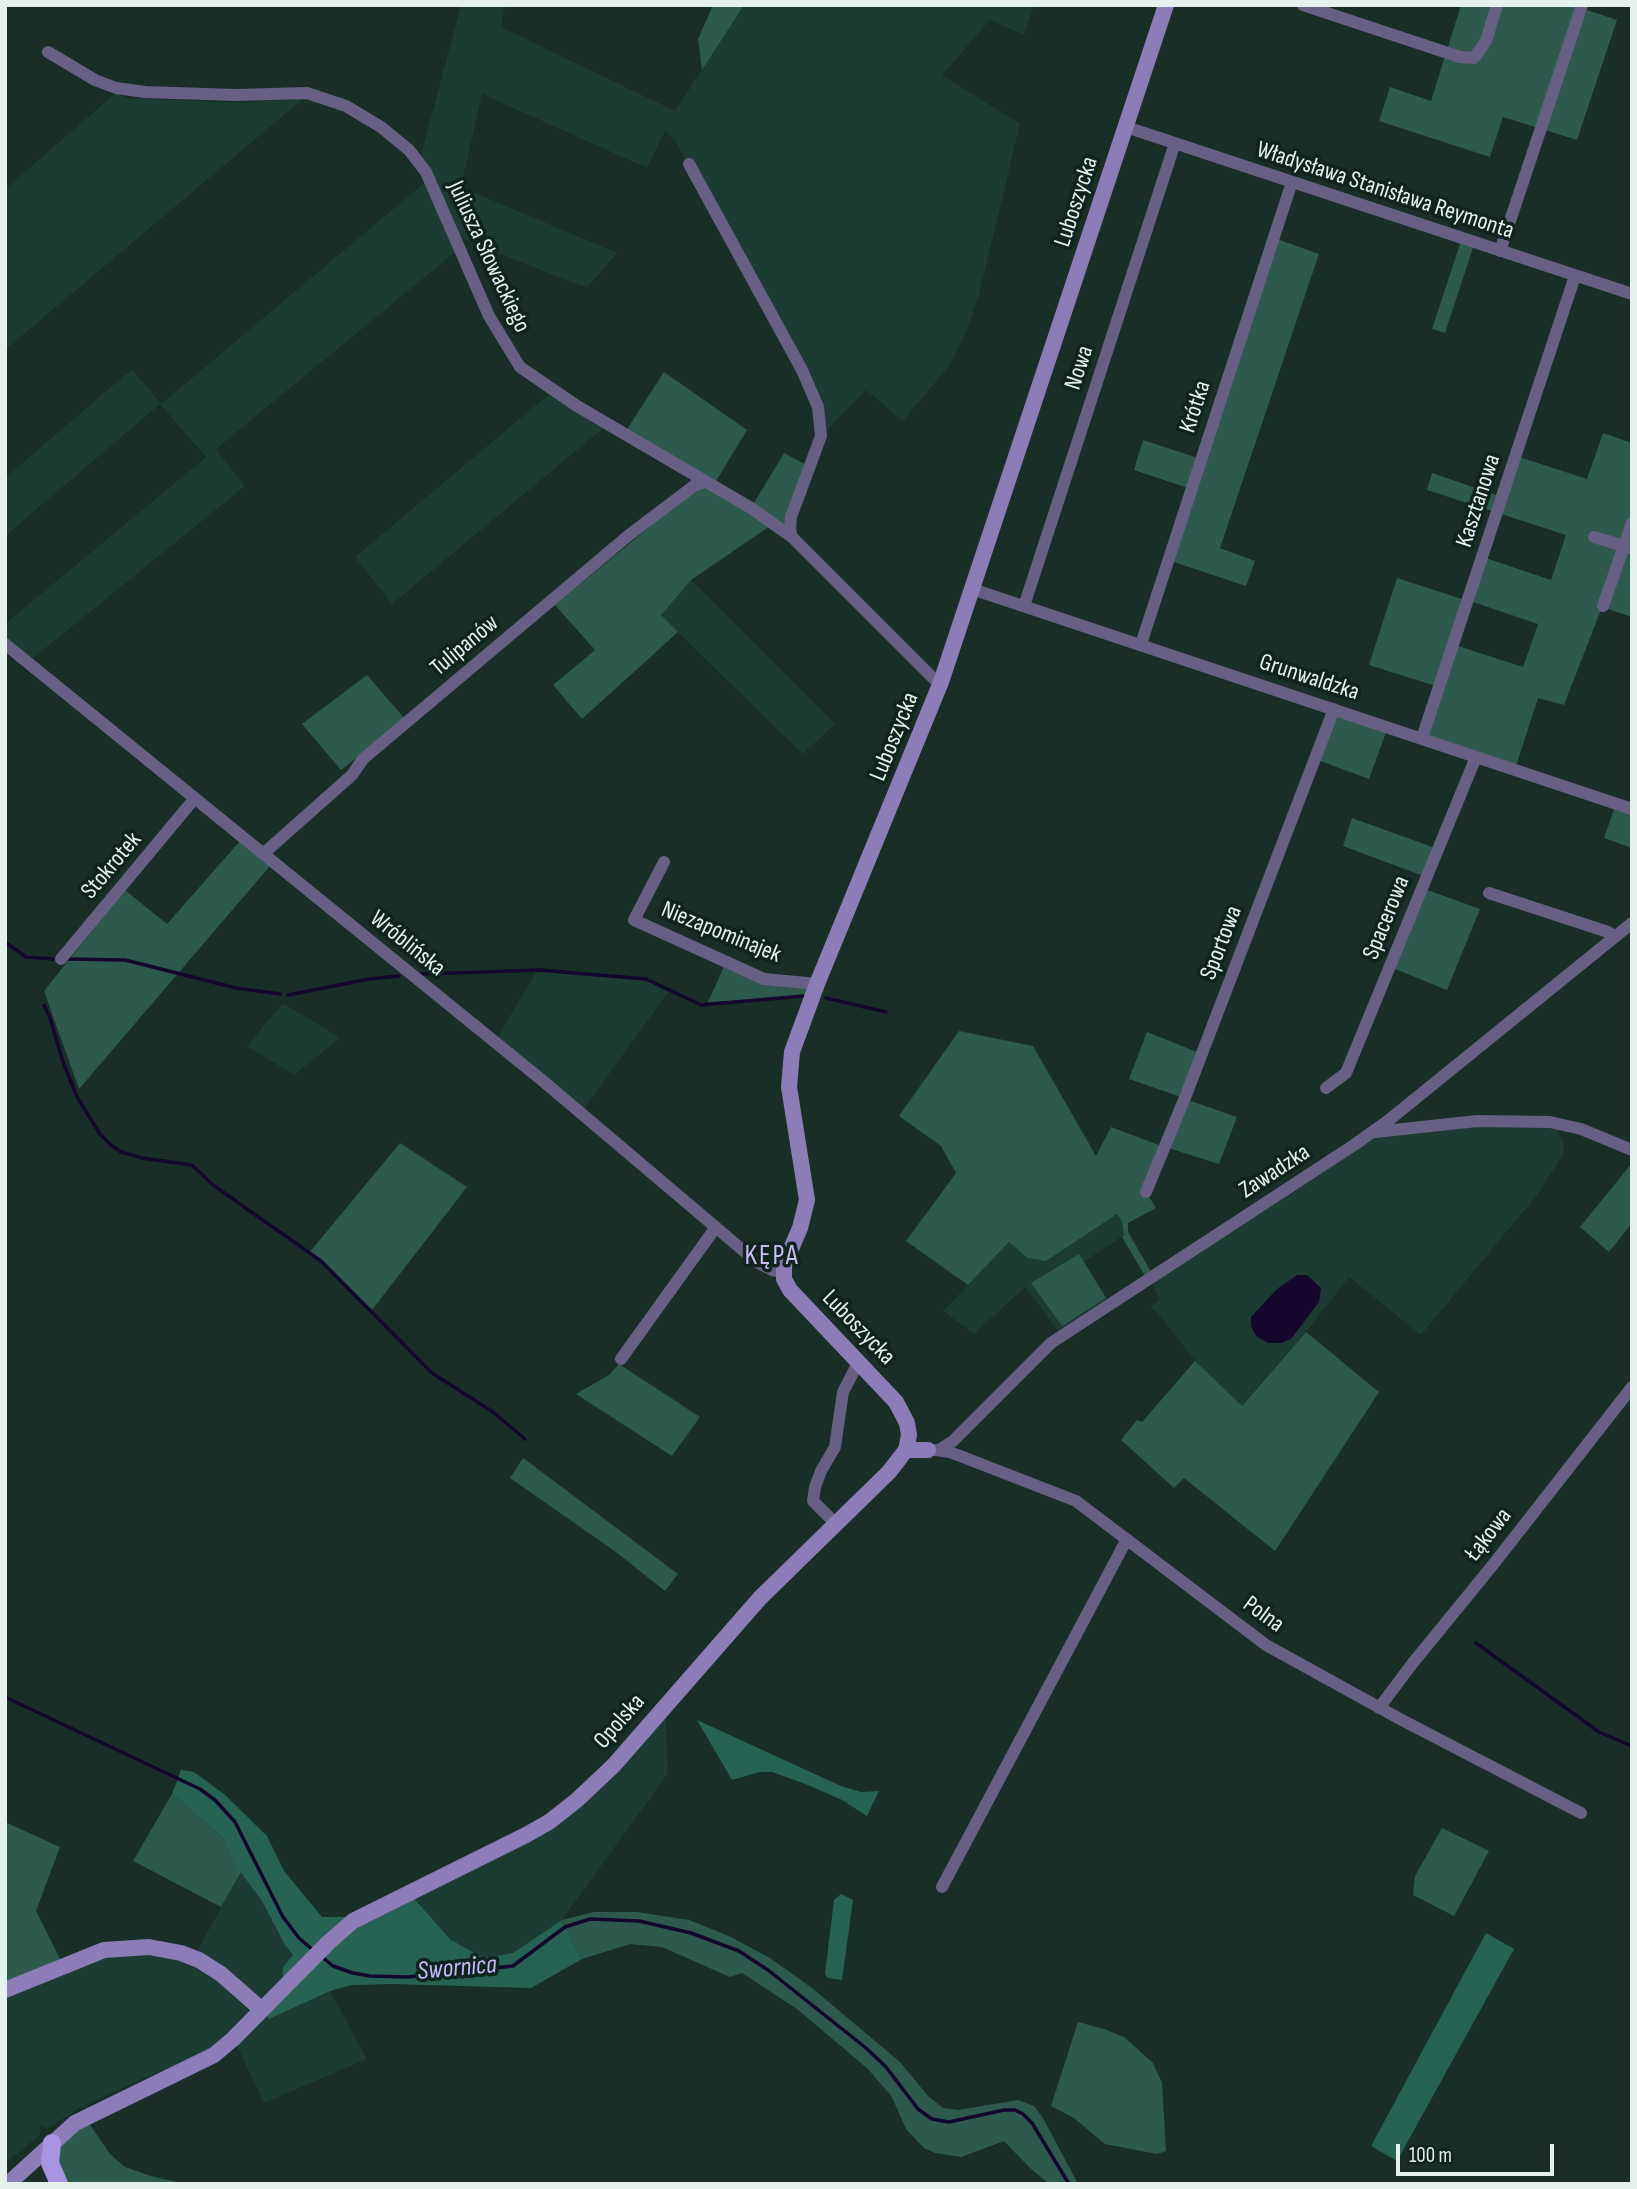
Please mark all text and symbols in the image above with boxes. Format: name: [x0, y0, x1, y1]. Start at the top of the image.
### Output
street label: Władysława Stanisława Reymonta: [1253, 136, 1517, 246]
street label: Luboszycka: [1049, 153, 1105, 251]
street label: Juliusza Słowackiego: [440, 177, 536, 337]
street label: Nowa: [1059, 342, 1101, 394]
street label: Krótka: [1174, 377, 1218, 437]
street label: Kasztanowa: [1450, 451, 1508, 551]
street label: Tulipanów: [425, 609, 505, 683]
street label: Grunwaldzka: [1256, 648, 1362, 708]
street label: Luboszycka: [864, 689, 926, 785]
street label: Stokrotek: [76, 827, 148, 905]
street label: Spacerowa: [1357, 872, 1417, 964]
street label: Niezapominajek: [657, 896, 785, 970]
street label: Sportowa: [1195, 902, 1249, 984]
street label: Wróblińska: [364, 905, 450, 983]
street label: Zawadzka: [1234, 1139, 1316, 1205]
district label: KĘPA: [745, 1240, 799, 1274]
street label: Luboszycka: [815, 1285, 901, 1371]
street label: Łąkowa: [1459, 1503, 1519, 1567]
street label: Polna: [1237, 1590, 1289, 1640]
street label: Opolska: [588, 1689, 652, 1755]
water label: Swornica: [416, 1950, 498, 1988]
scale bar: [1399, 2130, 1556, 2174]
text: 100 m: [1409, 2143, 1452, 2168]

